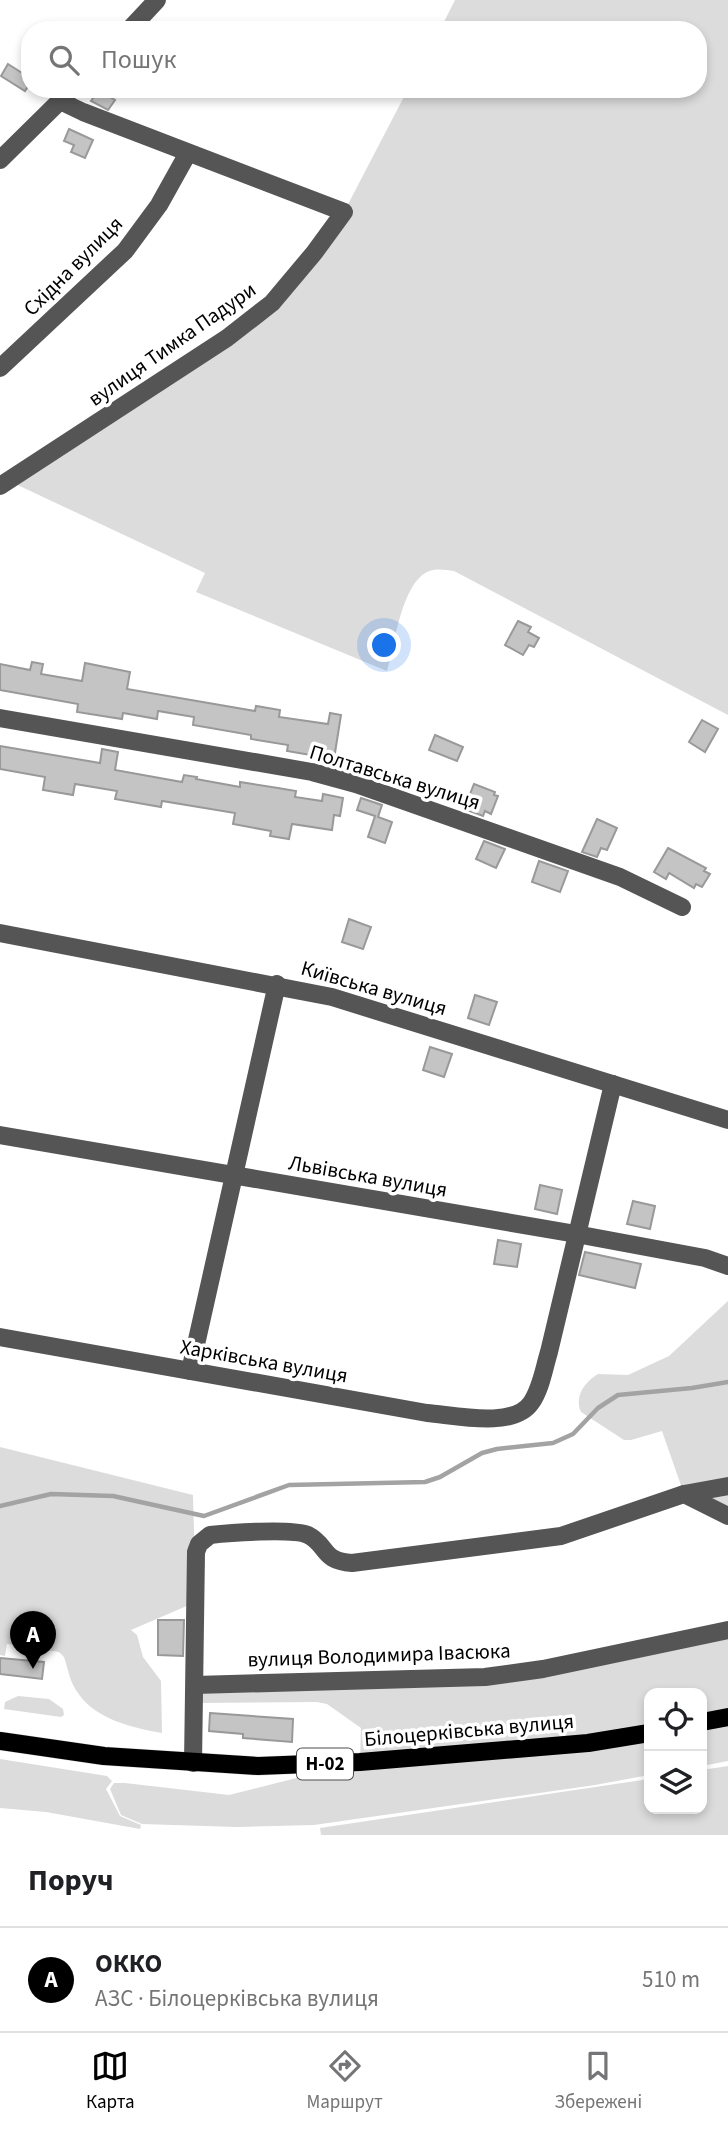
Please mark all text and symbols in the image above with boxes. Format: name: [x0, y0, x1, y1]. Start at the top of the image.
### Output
search box: [21, 21, 707, 98]
icon: search: [45, 41, 83, 79]
text: Пошук: [101, 41, 176, 78]
street label: Східна вулиця: [16, 209, 130, 323]
street label: вулиця Тимка Падури: [82, 275, 262, 413]
your location: [367, 628, 401, 662]
street label: Полтавська вулиця: [306, 737, 484, 817]
street label: Київська вулиця: [298, 953, 450, 1023]
street label: Львівська вулиця: [286, 1147, 450, 1205]
street label: Харківська вулиця: [178, 1331, 350, 1391]
pin: A: [10, 1611, 56, 1669]
street label: вулиця Володимира Івасюка: [247, 1635, 511, 1675]
map controls: [644, 1688, 707, 1814]
button: locate: [644, 1688, 707, 1751]
street label: Білоцерківська вулиця: [363, 1706, 575, 1754]
road number: Н-02: [297, 1748, 353, 1780]
button: layers: [644, 1751, 707, 1814]
text: Поруч: [28, 1859, 114, 1902]
text: ОККО: [95, 1945, 162, 1982]
text: A: [44, 1963, 58, 1996]
text: 510 m: [642, 1963, 700, 1996]
text: АЗС · Білоцерківська вулиця: [95, 1982, 379, 2015]
tab: Карта: [86, 2047, 135, 2116]
tab: Маршрут: [306, 2047, 383, 2116]
tab: Збережені: [554, 2047, 642, 2116]

